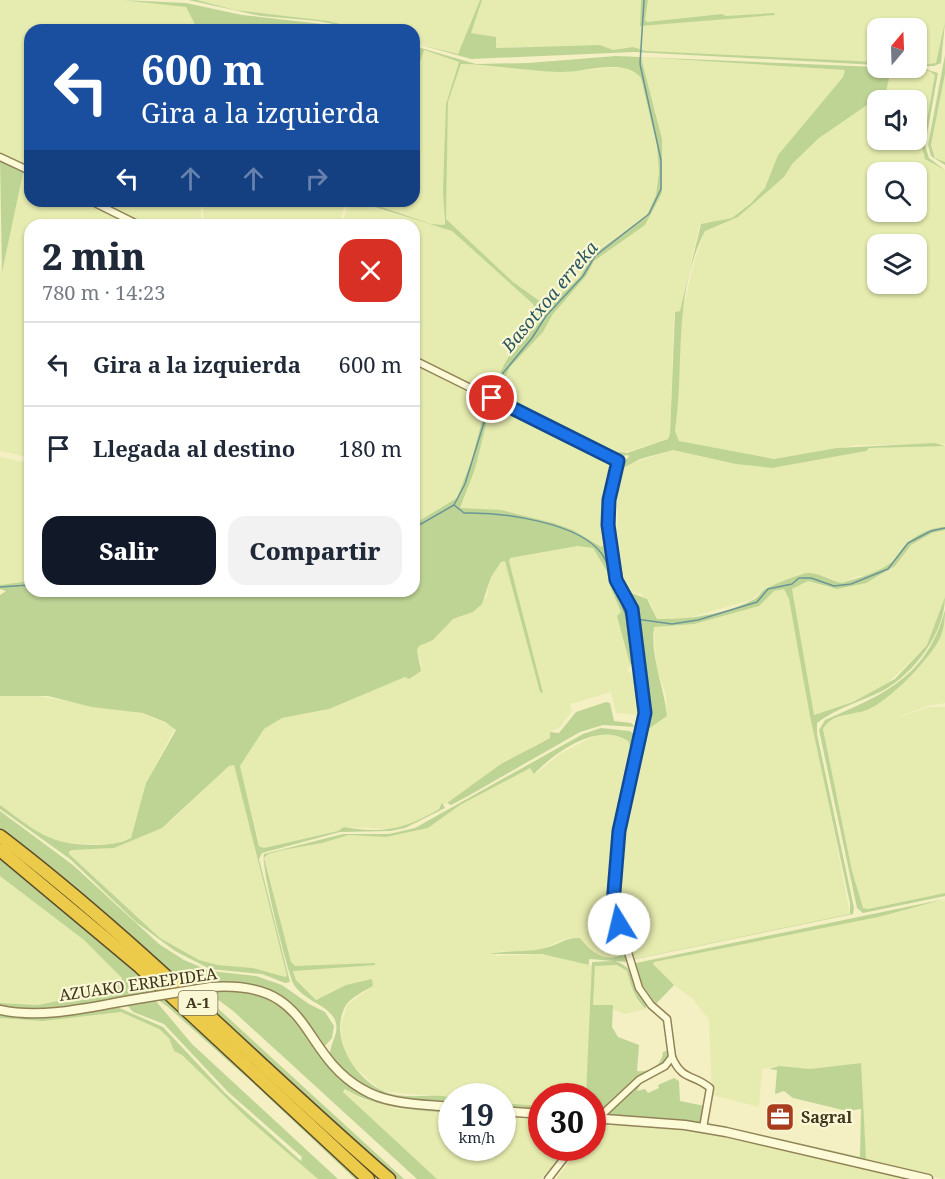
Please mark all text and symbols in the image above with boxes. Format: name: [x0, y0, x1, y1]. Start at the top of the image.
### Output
north arrow: [867, 18, 927, 78]
map controls: [867, 18, 927, 294]
text: 600 m: [141, 40, 265, 97]
icon: left: [42, 48, 120, 126]
button: sound: [867, 90, 927, 150]
text: Gira a la izquierda: [141, 94, 380, 131]
icon: left: [111, 162, 144, 195]
icon: ahead: [174, 162, 207, 195]
icon: ahead: [237, 162, 270, 195]
icon: right: [300, 162, 333, 195]
button: search: [867, 162, 927, 222]
text: 2 min: [42, 232, 145, 281]
button: layers: [867, 234, 927, 294]
water label: Basotxoa erreka: [495, 235, 603, 358]
button: close: [339, 239, 402, 302]
text: 780 m · 14:23: [42, 279, 165, 306]
icon: left: [42, 348, 75, 381]
text: Gira a la izquierda: [93, 349, 301, 379]
text: 600 m: [339, 349, 402, 379]
pin: [466, 372, 517, 423]
icon: arrive: [475, 381, 508, 414]
icon: arrive: [42, 432, 75, 465]
text: Llegada al destino: [93, 433, 295, 463]
text: 180 m: [339, 433, 402, 463]
button: Salir: [42, 516, 216, 585]
button: Compartir: [228, 516, 402, 585]
position arrow: [587, 892, 651, 956]
street label: AZUAKO ERREPIDEA: [58, 962, 219, 1006]
road number: A-1: [178, 991, 218, 1015]
speed limit sign: 30: [528, 1083, 606, 1161]
text: 19: [460, 1094, 494, 1135]
office icon: Sagral: [764, 1101, 796, 1133]
place label: Sagral: [801, 1106, 852, 1128]
text: km/h: [459, 1127, 495, 1147]

